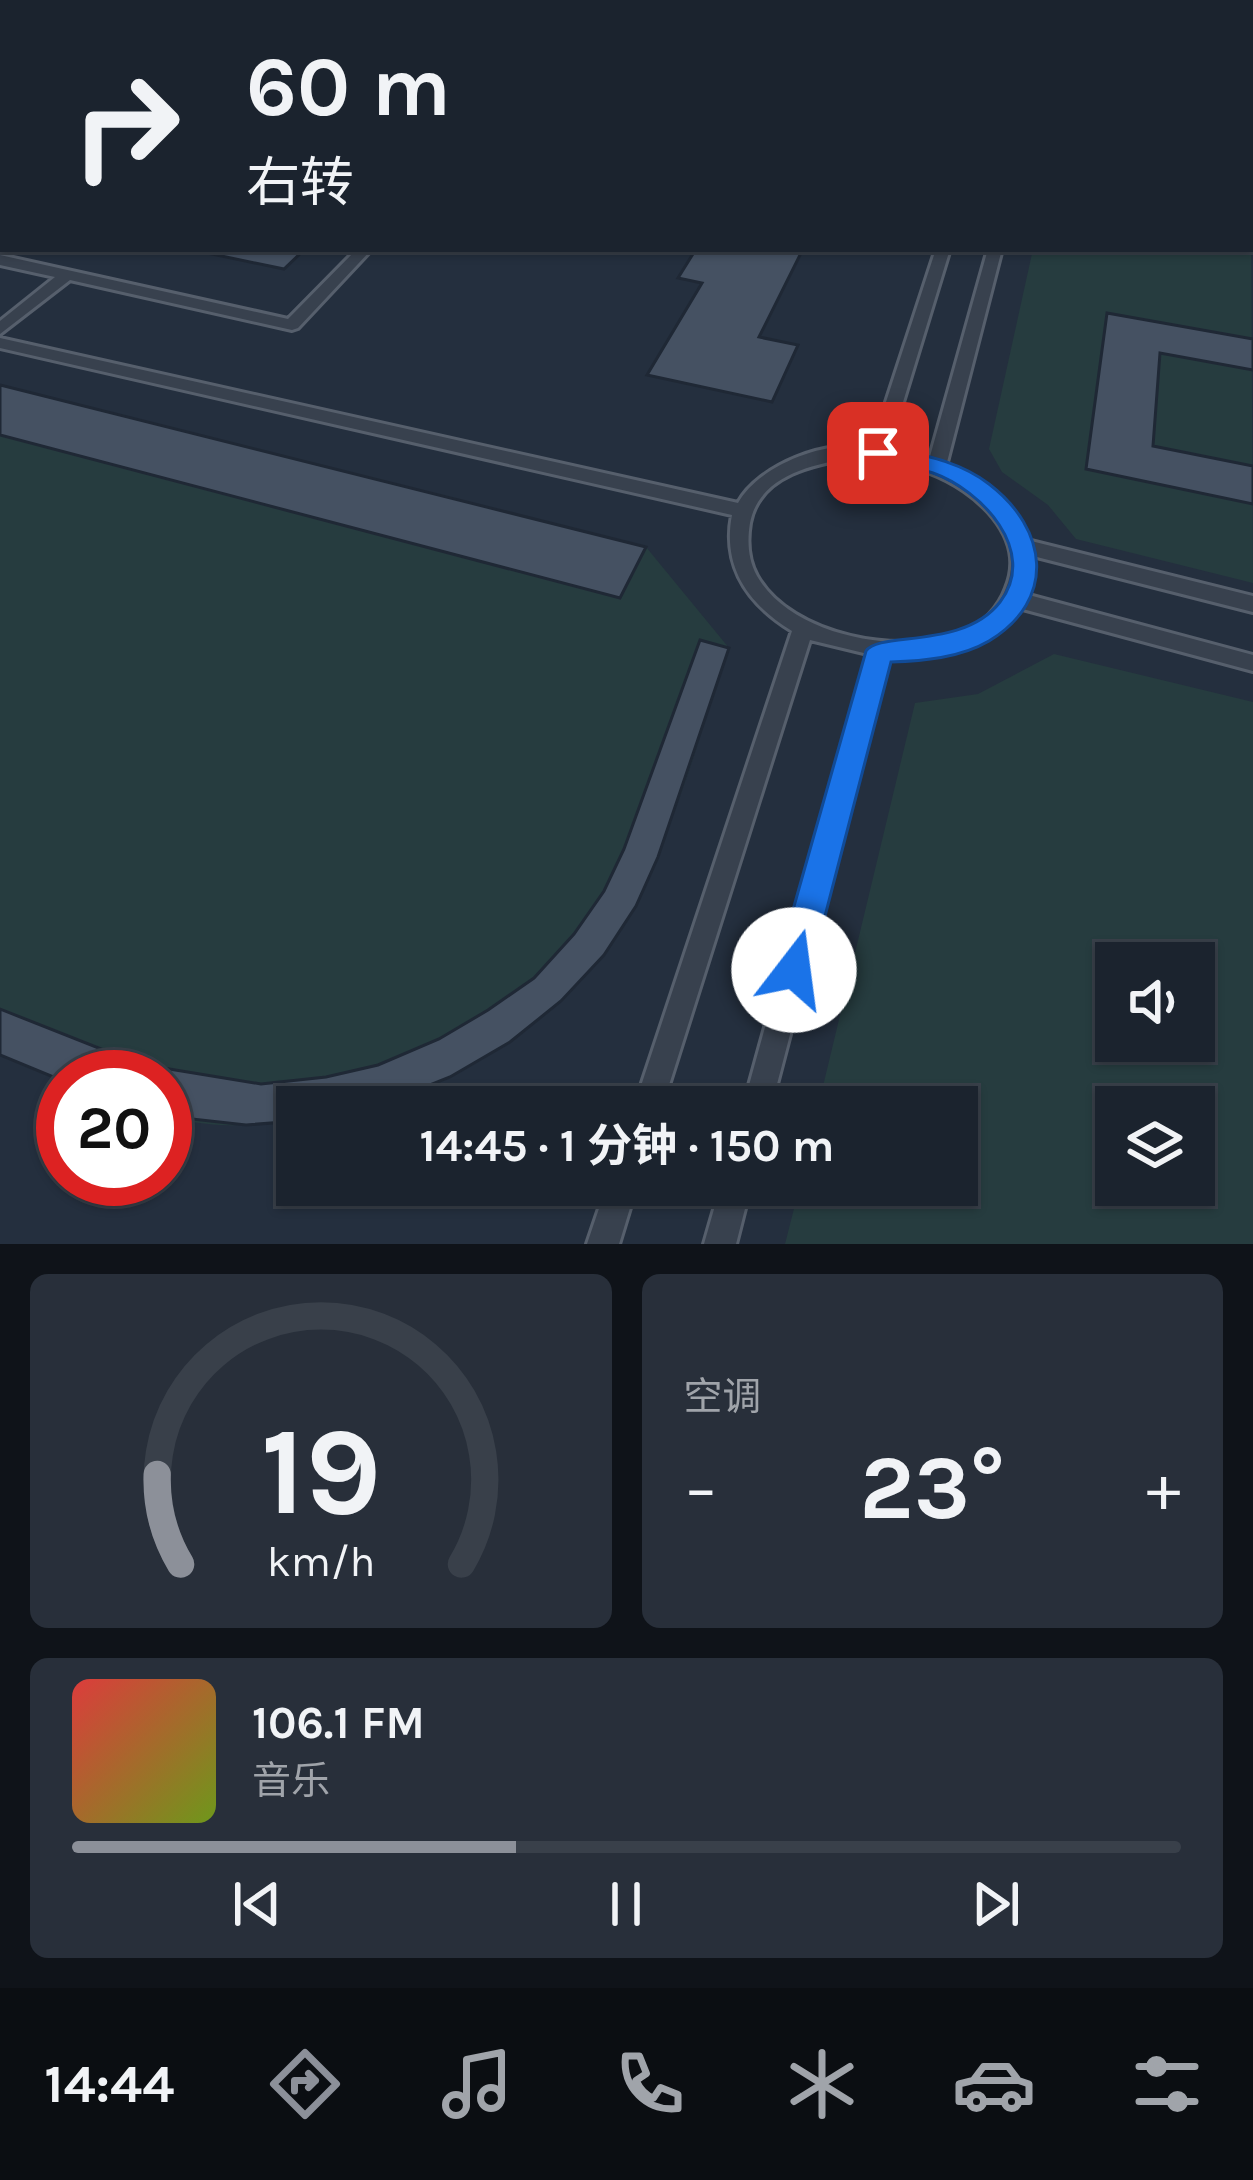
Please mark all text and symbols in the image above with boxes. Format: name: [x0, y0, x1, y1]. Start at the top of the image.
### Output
text: 60 m: [246, 38, 451, 136]
icon: right: [48, 48, 204, 204]
text: 右转: [246, 151, 354, 215]
pin: [827, 402, 929, 504]
icon: arrive: [845, 420, 911, 486]
position arrow: [731, 907, 857, 1033]
map controls: [1095, 942, 1215, 1206]
button: sound: [1095, 942, 1215, 1062]
speed limit sign: 20: [36, 1050, 192, 1206]
button: layers: [1095, 1086, 1215, 1206]
text: 14:45 · 1 分钟 · 150 m: [419, 1120, 835, 1172]
text: 空调: [684, 1374, 762, 1420]
text: 19: [260, 1399, 381, 1544]
text: 23°: [860, 1435, 1005, 1541]
text: −: [684, 1449, 718, 1527]
text: +: [1146, 1449, 1181, 1527]
text: km/h: [266, 1537, 375, 1587]
text: 106.1 FM: [252, 1697, 425, 1749]
text: 音乐: [252, 1758, 330, 1804]
icon: previous: [224, 1871, 290, 1937]
icon: pause: [593, 1871, 659, 1937]
icon: next: [963, 1871, 1029, 1937]
icon: directions: [263, 2042, 347, 2126]
icon: music: [435, 2042, 519, 2126]
icon: phone: [608, 2042, 692, 2126]
icon: climate: [780, 2042, 864, 2126]
icon: car: [952, 2042, 1036, 2126]
icon: filters: [1125, 2042, 1209, 2126]
text: 14:44: [44, 2052, 174, 2116]

